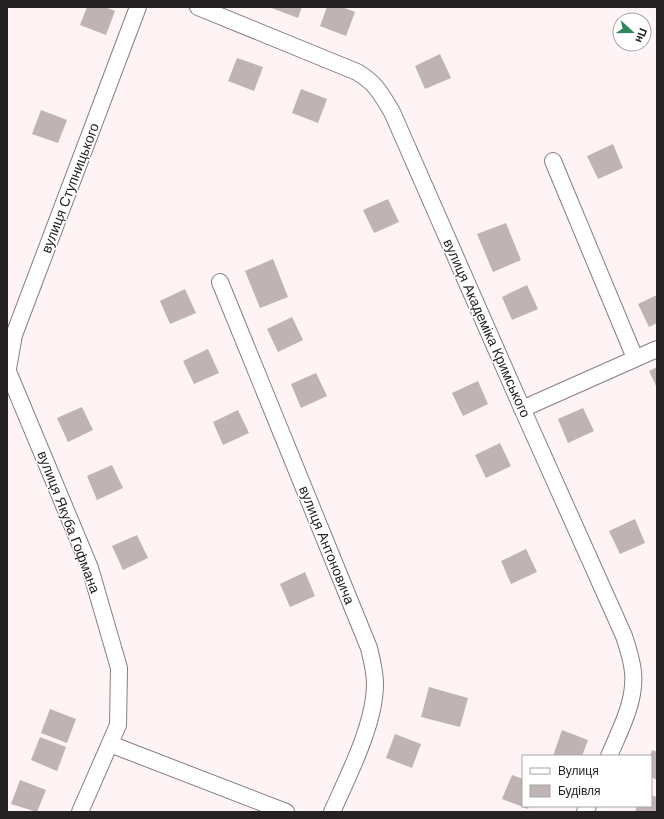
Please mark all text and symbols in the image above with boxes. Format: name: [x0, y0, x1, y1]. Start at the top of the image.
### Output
north arrow: [612, 12, 652, 52]
text: Пн: [633, 27, 650, 45]
street label: вулиця Ступницького: [38, 120, 102, 255]
street label: вулиця Академіка Кримського: [440, 236, 534, 420]
street label: вулиця Якуба Гофмана: [34, 449, 104, 596]
street label: вулиця Антоновича: [296, 483, 358, 607]
legend: [522, 755, 652, 807]
text: Вулиця: [558, 764, 599, 778]
text: Будівля: [558, 784, 600, 798]

